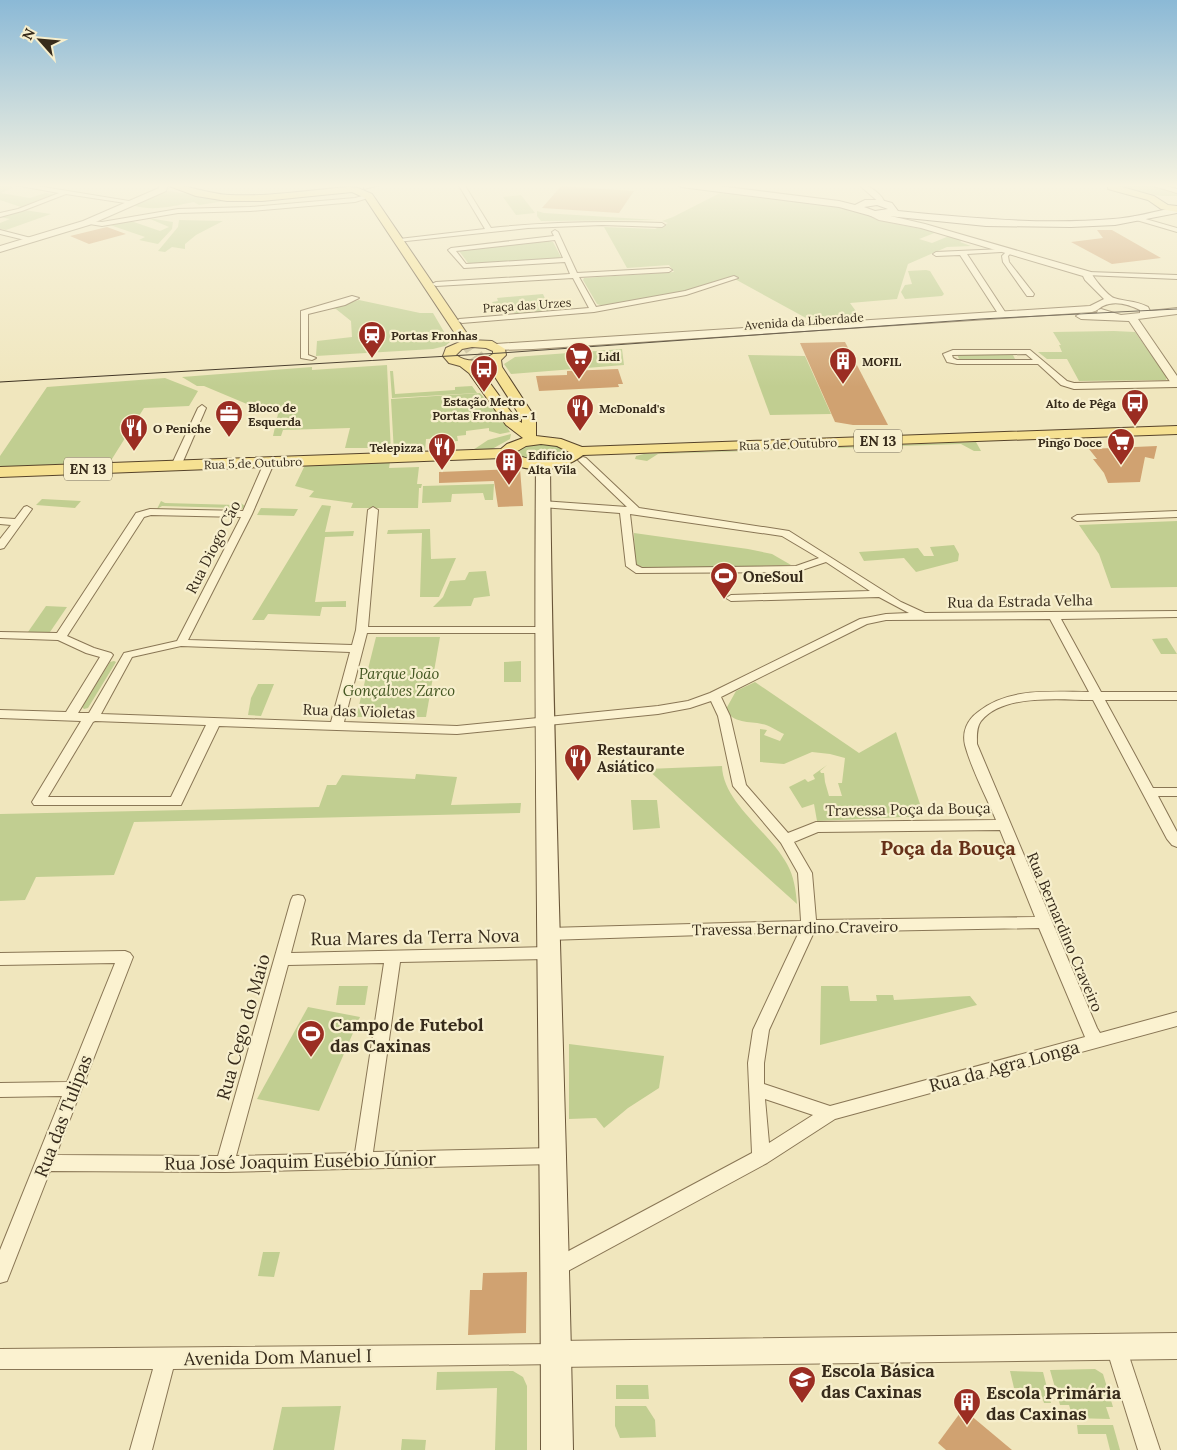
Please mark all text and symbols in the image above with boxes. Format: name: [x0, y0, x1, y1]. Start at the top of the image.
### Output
north arrow: [15, 15, 65, 65]
text: N: [18, 25, 39, 43]
street label: Praça das Urzes: [482, 294, 572, 316]
street label: Avenida da Liberdade: [743, 309, 865, 333]
station icon: Portas Fronhas: [357, 320, 387, 359]
place label: Portas Fronhas: [391, 328, 478, 343]
supermarket icon: Lidl: [564, 341, 594, 380]
building icon: MOFIL: [828, 346, 858, 385]
place label: Lidl: [598, 349, 620, 364]
bus stop icon: Estação Metro Portas Fronhas - 1: [469, 354, 499, 393]
place label: MOFIL: [862, 354, 902, 369]
bus stop icon: Alto de Pêga: [1120, 388, 1150, 427]
restaurant icon: McDonald's: [565, 393, 595, 432]
place label: Estação Metro Portas Fronhas - 1: [432, 394, 536, 423]
place label: Alto de Pêga: [1046, 396, 1117, 411]
office icon: Bloco de Esquerda: [214, 399, 244, 438]
place label: Bloco de Esquerda: [248, 400, 302, 429]
place label: McDonald's: [599, 401, 665, 416]
restaurant icon: O Peniche: [119, 413, 149, 452]
place label: O Peniche: [153, 421, 212, 436]
supermarket icon: Pingo Doce: [1106, 427, 1136, 466]
road number: EN 13: [854, 430, 902, 452]
restaurant icon: Telepizza: [427, 432, 457, 471]
street label: Rua 5 de Outubro: [739, 435, 837, 453]
place label: Pingo Doce: [1038, 435, 1103, 450]
place label: Telepizza: [369, 440, 424, 455]
building icon: Edifício Alta Vila: [494, 447, 524, 486]
place label: Edifício Alta Vila: [528, 448, 577, 477]
street label: Rua 5 de Outubro: [204, 454, 302, 472]
road number: EN 13: [64, 458, 112, 480]
street label: Rua Diogo Cão: [181, 497, 245, 597]
sports icon: OneSoul: [709, 561, 739, 600]
place label: OneSoul: [743, 567, 804, 586]
street label: Rua da Estrada Velha: [947, 590, 1093, 612]
park label: Parque João Gonçalves Zarco: [343, 664, 455, 700]
street label: Rua das Violetas: [302, 700, 416, 722]
place label: Restaurante Asiático: [597, 740, 684, 776]
restaurant icon: Restaurante Asiático: [563, 743, 593, 782]
street label: Travessa Poça da Bouça: [825, 798, 991, 820]
district label: Poça da Bouça: [880, 835, 1016, 860]
street label: Rua Bernardino Craveiro: [1023, 849, 1107, 1015]
street label: Travessa Bernardino Craveiro: [692, 917, 898, 939]
street label: Rua Mares da Terra Nova: [310, 924, 520, 950]
street label: Rua Cego do Maio: [211, 951, 275, 1103]
place label: Campo de Futebol das Caxinas: [330, 1013, 484, 1057]
sports icon: Campo de Futebol das Caxinas: [296, 1019, 326, 1058]
street label: Rua da Agra Longa: [926, 1035, 1082, 1097]
street label: Rua das Tulipas: [29, 1051, 97, 1181]
street label: Rua José Joaquim Eusébio Júnior: [164, 1147, 436, 1175]
street label: Avenida Dom Manuel I: [183, 1344, 372, 1370]
place label: Escola Básica das Caxinas: [821, 1359, 935, 1403]
school or university icon: Escola Básica das Caxinas: [787, 1365, 817, 1404]
place label: Escola Primária das Caxinas: [986, 1381, 1122, 1425]
building icon: Escola Primária das Caxinas: [952, 1387, 982, 1426]

